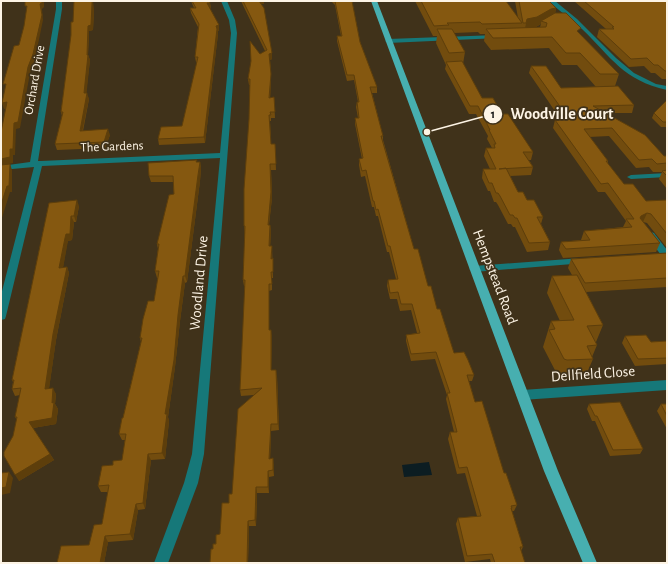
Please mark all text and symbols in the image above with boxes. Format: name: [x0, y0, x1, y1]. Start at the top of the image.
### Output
street label: Orchard Drive: [23, 44, 47, 116]
callout: Woodville Court: [483, 100, 621, 128]
text: Woodville Court: [511, 106, 614, 122]
text: 1: [491, 108, 495, 120]
street label: The Gardens: [80, 139, 144, 155]
street label: Hempstead Road: [470, 227, 520, 327]
street label: Woodland Drive: [187, 235, 211, 331]
street label: Dellfield Close: [550, 364, 636, 384]

